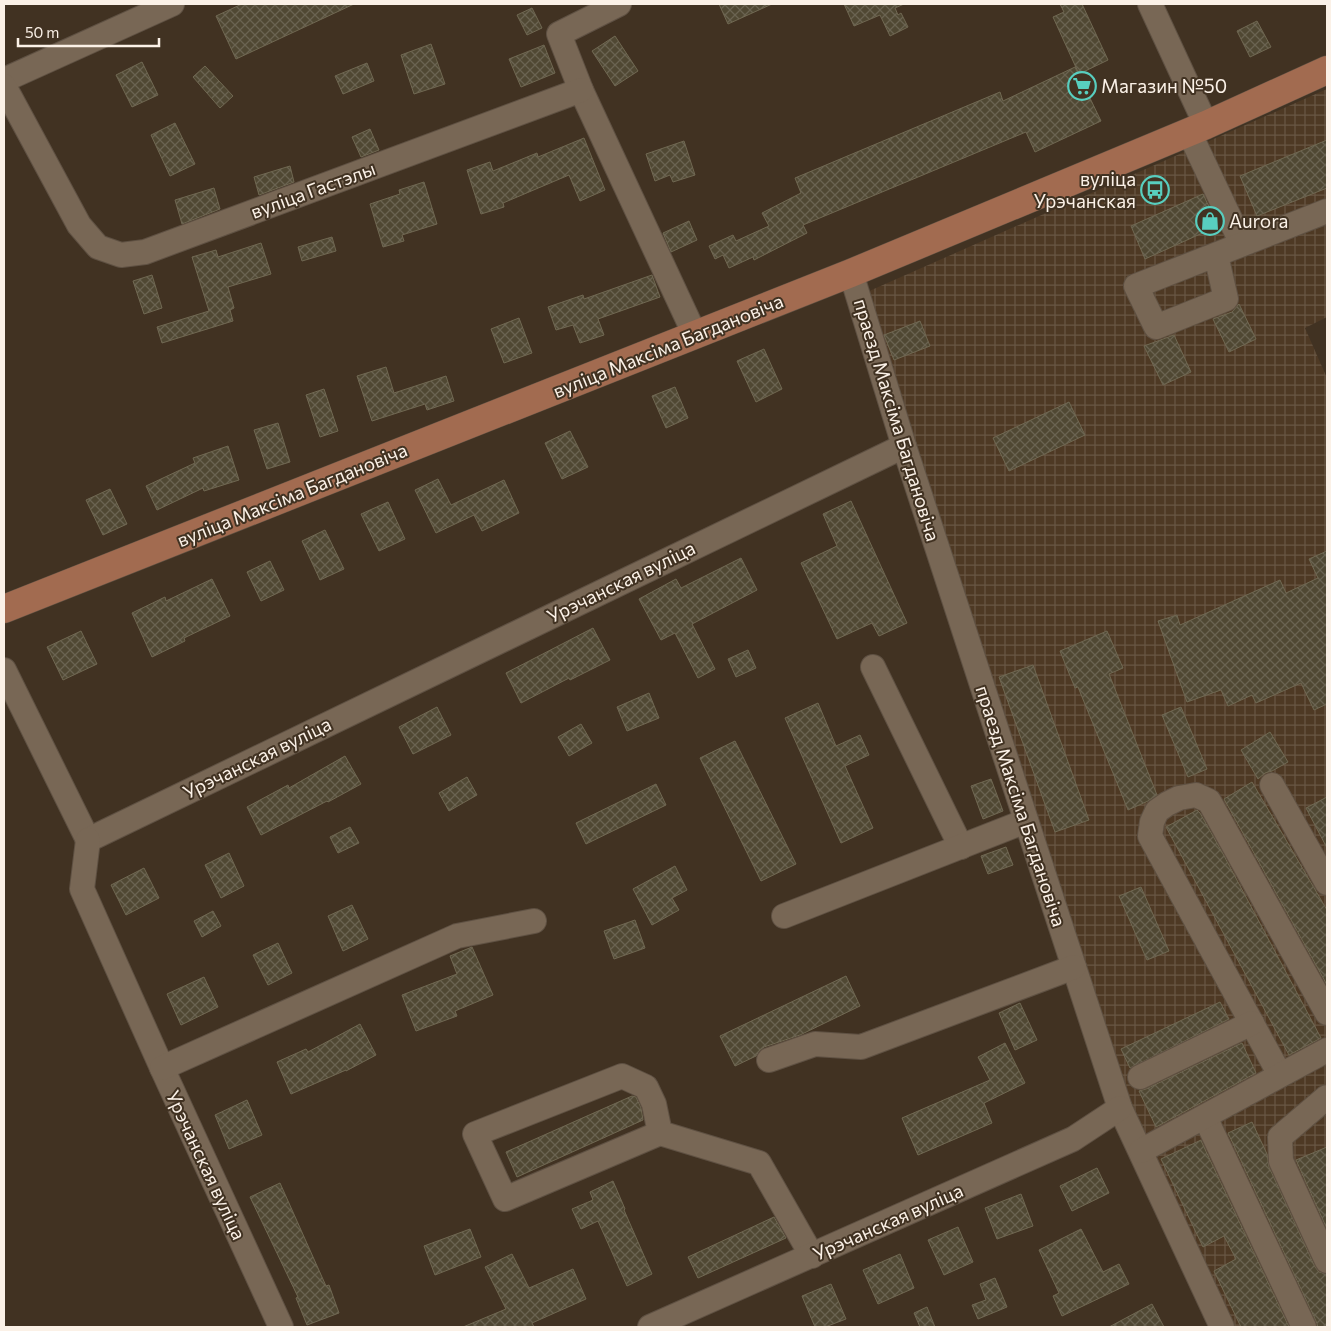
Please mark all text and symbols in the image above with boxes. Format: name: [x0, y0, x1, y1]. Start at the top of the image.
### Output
scale bar: [18, 15, 159, 47]
text: 50 m: [25, 23, 59, 41]
supermarket icon: Магазин №50: [1067, 71, 1097, 101]
place label: Магазин №50: [1101, 74, 1227, 97]
street label: вуліца Гастэлы: [247, 156, 378, 223]
place label: вуліца Урэчанская: [1034, 167, 1136, 212]
bus stop icon: вуліца Урэчанская: [1140, 175, 1170, 205]
shop icon: Aurora: [1195, 206, 1225, 236]
place label: Aurora: [1229, 209, 1288, 232]
street label: вуліца Максіма Багдановіча: [549, 289, 786, 402]
street label: праезд Максіма Багдановіча: [850, 296, 945, 544]
street label: вуліца Максіма Багдановіча: [173, 438, 410, 551]
street label: Урэчанская вуліца: [543, 536, 699, 627]
street label: праезд Максіма Багдановіча: [972, 682, 1071, 929]
street label: Урэчанская вуліца: [179, 712, 335, 803]
street label: Урэчанская вуліца: [162, 1086, 251, 1243]
street label: Урэчанская вуліца: [809, 1178, 966, 1265]

